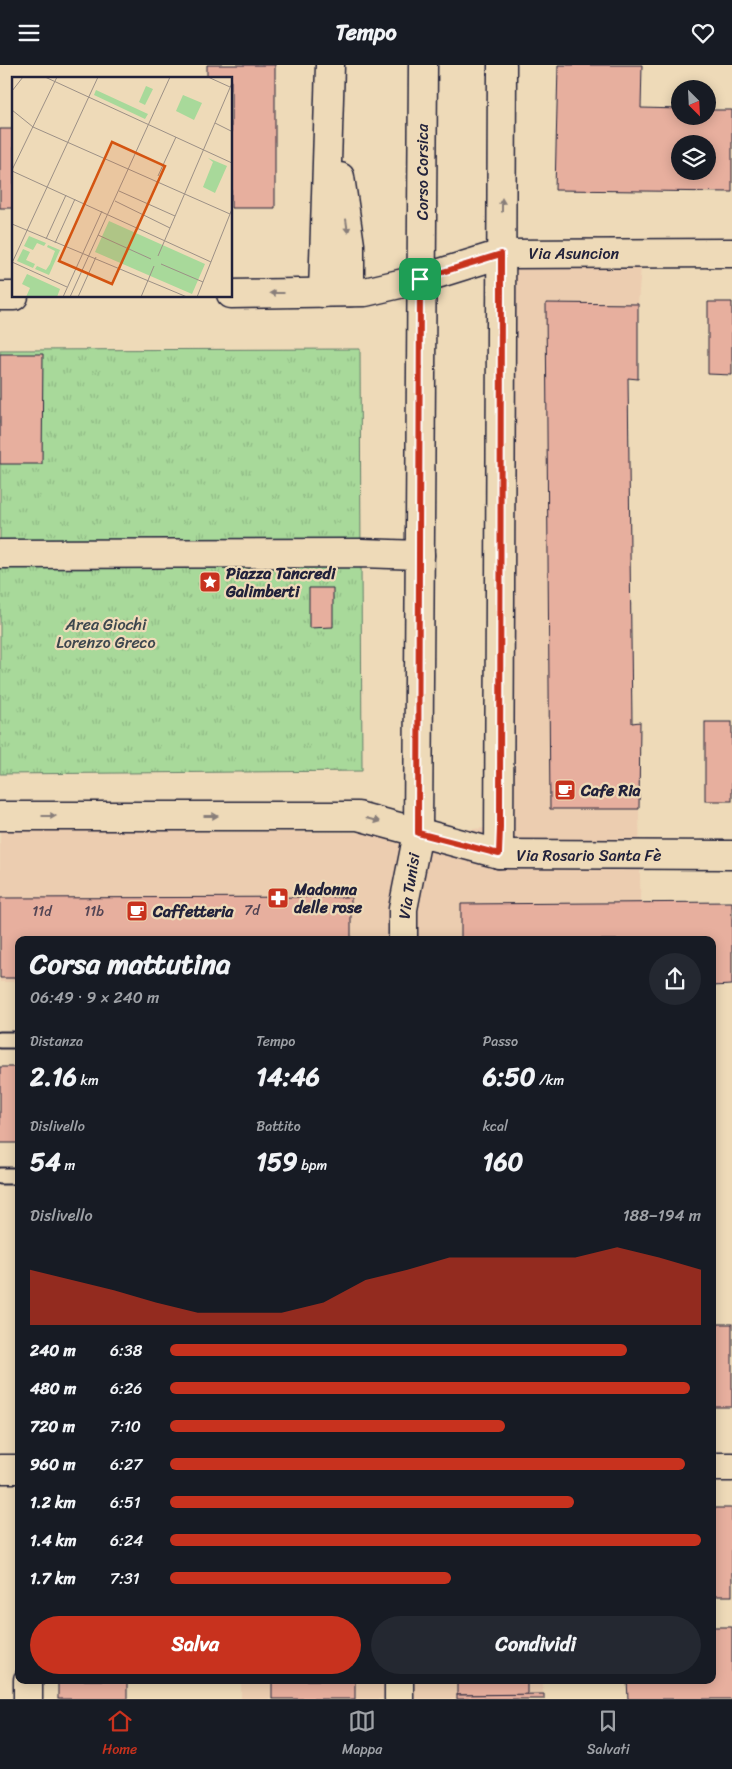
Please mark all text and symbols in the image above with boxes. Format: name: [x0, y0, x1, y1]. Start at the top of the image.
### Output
text: Tempo: [335, 13, 397, 52]
icon: menu: [15, 19, 43, 47]
icon: heart: [689, 19, 717, 47]
inset map: [12, 77, 232, 297]
north arrow: [671, 80, 716, 125]
map controls: [671, 80, 716, 180]
street label: Corso Corsica: [408, 123, 437, 220]
button: layers: [671, 135, 716, 180]
one-way arrow: [498, 197, 506, 213]
one-way arrow: [343, 219, 351, 235]
street label: Via Asuncion: [529, 239, 620, 268]
pin: [399, 258, 441, 300]
icon: arrive: [406, 265, 434, 293]
one-way arrow: [269, 289, 285, 297]
place label: Piazza Tancredi Galimberti: [225, 559, 336, 606]
place icon: Piazza Tancredi Galimberti: [198, 570, 222, 594]
park label: Area Giochi Lorenzo Greco: [56, 610, 156, 657]
place label: Cafe Ria: [580, 776, 641, 805]
cafe icon: Cafe Ria: [553, 778, 577, 802]
one-way arrow: [41, 812, 57, 820]
one-way arrow: [203, 812, 219, 820]
one-way arrow: [366, 817, 381, 825]
street label: Via Rosario Santa Fè: [516, 841, 662, 870]
street label: Via Tunisi: [389, 850, 429, 921]
place label: Madonna delle rose: [293, 875, 363, 922]
pharmacy icon: Madonna delle rose: [266, 886, 290, 910]
place label: Caffetteria: [152, 897, 234, 926]
house number: 7d: [244, 898, 261, 923]
house number: 11d: [32, 899, 53, 924]
house number: 11b: [84, 899, 104, 924]
cafe icon: Caffetteria: [125, 899, 149, 923]
text: Corsa mattutina: [30, 939, 230, 988]
button: share: [649, 953, 701, 1005]
text: 06:49 · 9 × 240 m: [30, 983, 159, 1012]
text: Distanza: [30, 1029, 83, 1054]
text: Tempo: [256, 1029, 295, 1054]
text: Passo: [483, 1029, 518, 1054]
text: 2.16: [30, 1054, 77, 1099]
text: 14:46: [256, 1054, 320, 1099]
text: 6:50: [483, 1054, 535, 1099]
text: km: [77, 1068, 99, 1093]
text: /km: [535, 1068, 564, 1093]
text: Dislivello: [30, 1114, 85, 1139]
text: Battito: [256, 1114, 301, 1139]
text: kcal: [483, 1114, 508, 1139]
text: 54: [30, 1139, 61, 1184]
text: 159: [256, 1139, 298, 1184]
text: 160: [483, 1139, 523, 1184]
text: m: [61, 1153, 75, 1178]
text: bpm: [298, 1153, 327, 1178]
text: Dislivello: [30, 1201, 93, 1230]
text: 188–194 m: [623, 1201, 701, 1230]
text: 240 m: [30, 1336, 76, 1365]
text: 6:38: [110, 1336, 142, 1365]
text: 480 m: [30, 1374, 76, 1403]
text: 6:26: [110, 1374, 142, 1403]
text: 720 m: [30, 1412, 75, 1441]
text: 7:10: [110, 1412, 141, 1441]
text: 960 m: [30, 1450, 75, 1479]
text: 6:27: [110, 1450, 142, 1479]
text: 1.2 km: [30, 1488, 76, 1517]
text: 6:51: [110, 1488, 141, 1517]
text: 1.4 km: [30, 1526, 77, 1555]
text: 6:24: [110, 1526, 143, 1555]
text: 1.7 km: [30, 1564, 76, 1593]
text: 7:31: [110, 1564, 140, 1593]
button: Salva: [30, 1616, 361, 1674]
button: Condividi: [371, 1616, 701, 1674]
tab: Home: [102, 1707, 137, 1762]
tab: Mappa: [342, 1707, 382, 1762]
tab: Salvati: [587, 1707, 630, 1762]

